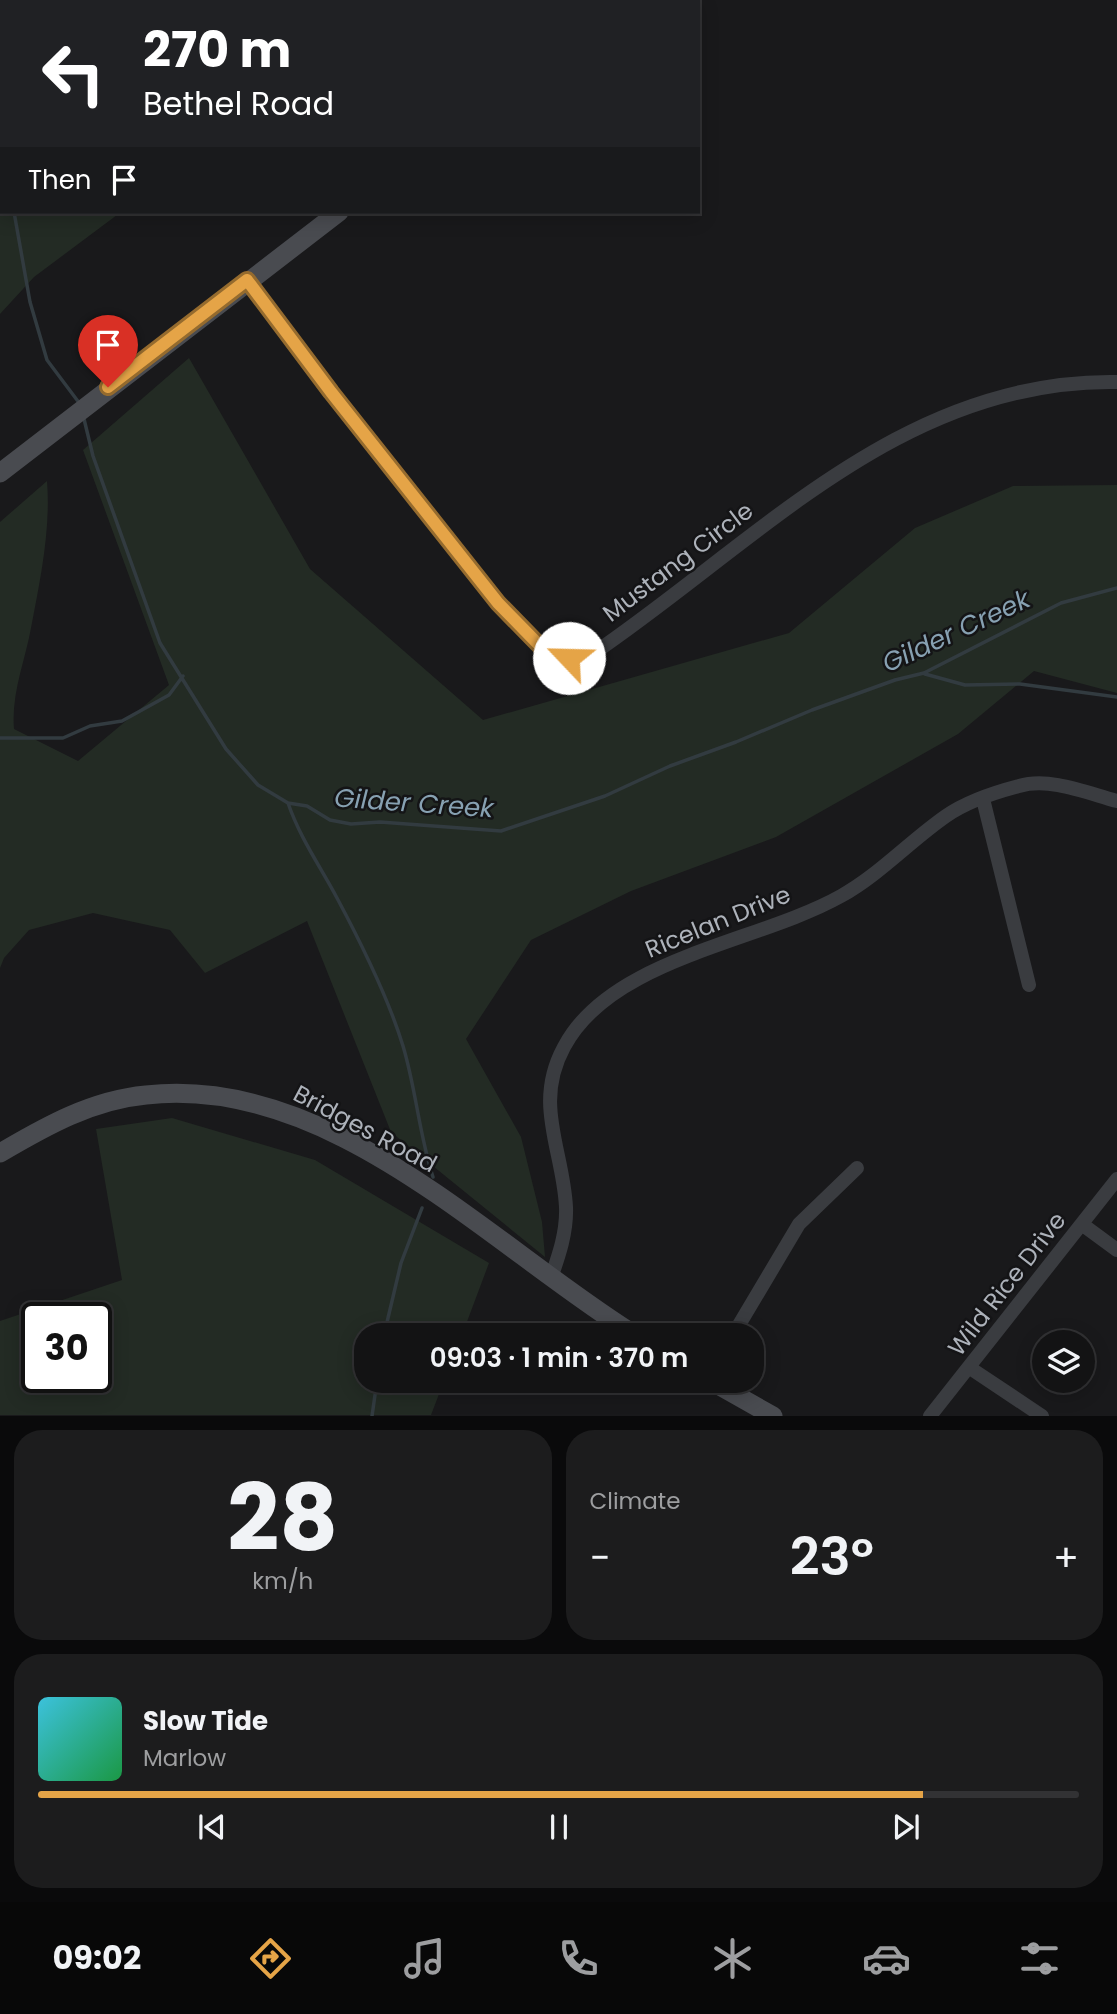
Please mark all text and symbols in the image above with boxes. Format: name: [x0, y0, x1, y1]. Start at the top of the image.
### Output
text: 270 m: [143, 16, 291, 84]
icon: left: [28, 28, 119, 119]
text: Bethel Road: [143, 81, 334, 126]
icon: arrive: [105, 161, 143, 199]
text: Then: [28, 162, 91, 198]
pin: [78, 315, 138, 387]
icon: arrive: [89, 326, 127, 364]
street label: Mustang Circle: [596, 494, 760, 629]
water label: Gilder Creek: [876, 580, 1037, 681]
position arrow: [532, 621, 606, 695]
water label: Gilder Creek: [333, 779, 496, 827]
street label: Ricelan Drive: [640, 877, 795, 966]
street label: Bridges Road: [288, 1077, 443, 1180]
street label: Wild Rice Drive: [940, 1205, 1073, 1363]
speed limit sign: 30: [21, 1302, 112, 1393]
map controls: [1032, 1330, 1095, 1393]
button: layers: [1032, 1330, 1095, 1393]
text: 09:03 · 1 min · 370 m: [430, 1340, 688, 1376]
text: 28: [227, 1454, 338, 1582]
text: Climate: [590, 1485, 680, 1517]
text: 23°: [790, 1520, 874, 1593]
text: −: [590, 1531, 610, 1584]
text: +: [1053, 1531, 1079, 1584]
text: km/h: [252, 1565, 313, 1597]
text: Slow Tide: [143, 1703, 268, 1739]
text: Marlow: [143, 1742, 226, 1774]
icon: previous: [193, 1808, 231, 1846]
icon: pause: [540, 1808, 578, 1846]
icon: next: [887, 1808, 925, 1846]
icon: directions: [246, 1934, 295, 1983]
icon: music: [400, 1934, 449, 1983]
icon: phone: [554, 1934, 603, 1983]
icon: climate: [708, 1934, 757, 1983]
icon: car: [862, 1934, 911, 1983]
icon: filters: [1015, 1934, 1064, 1983]
text: 09:02: [52, 1935, 141, 1980]

